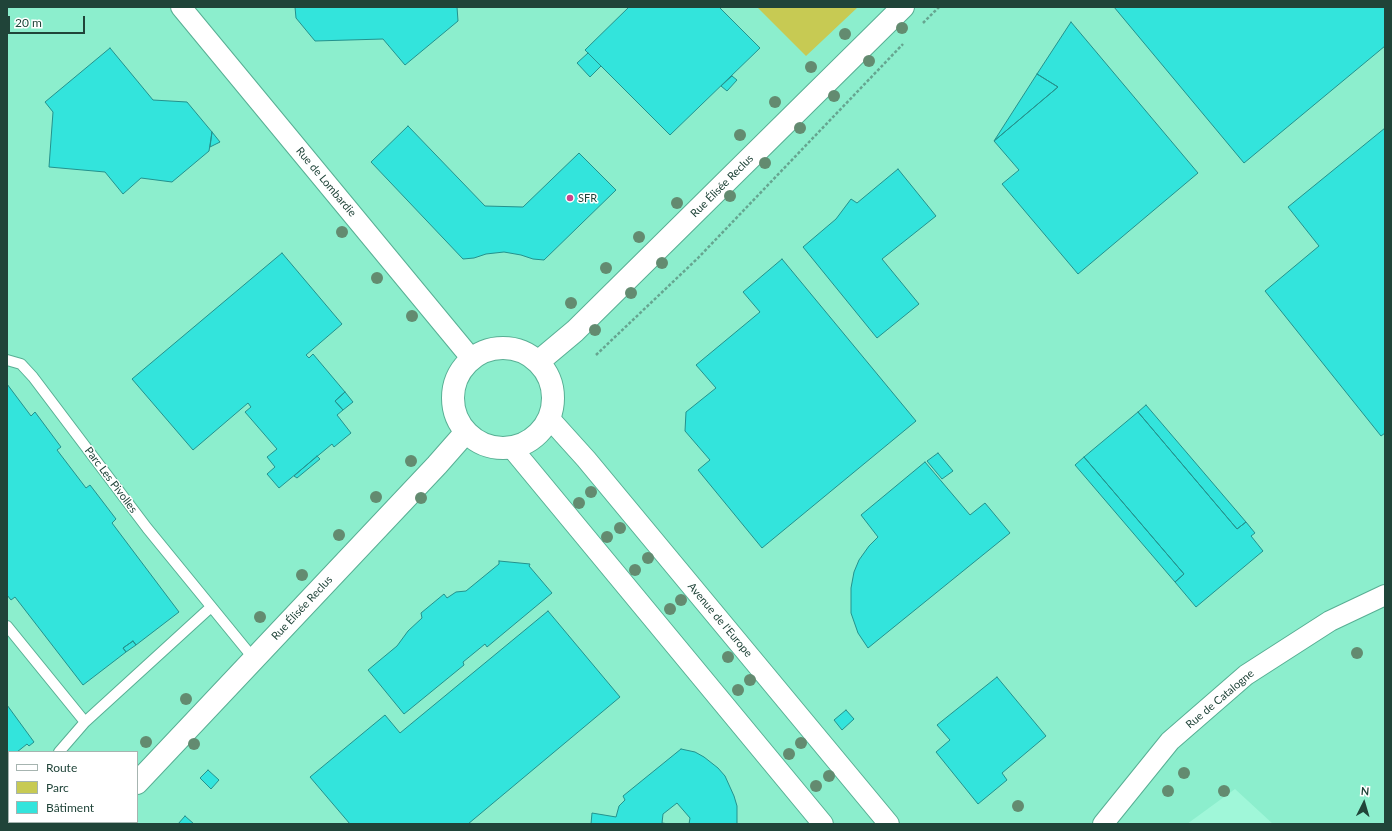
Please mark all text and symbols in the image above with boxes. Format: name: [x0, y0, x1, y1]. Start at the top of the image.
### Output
scale bar: [10, 8, 87, 34]
text: 20 m: [15, 15, 42, 30]
street label: Rue de Lombardie: [293, 145, 359, 219]
street label: Rue Élisée Reclus: [688, 152, 756, 220]
place label: SFR: [578, 191, 597, 205]
marker: SFR: [565, 193, 575, 203]
street label: Parc Les Pivolles: [82, 444, 140, 516]
street label: Rue Élisée Reclus: [269, 573, 335, 643]
street label: Avenue de l'Europe: [685, 580, 755, 660]
street label: Rue de Catalogne: [1183, 667, 1257, 731]
legend: [8, 751, 138, 823]
text: Route: [46, 760, 77, 775]
text: Parc: [46, 780, 69, 795]
north arrow: [1344, 783, 1384, 823]
text: N: [1360, 784, 1370, 797]
text: Bâtiment: [46, 800, 94, 815]

